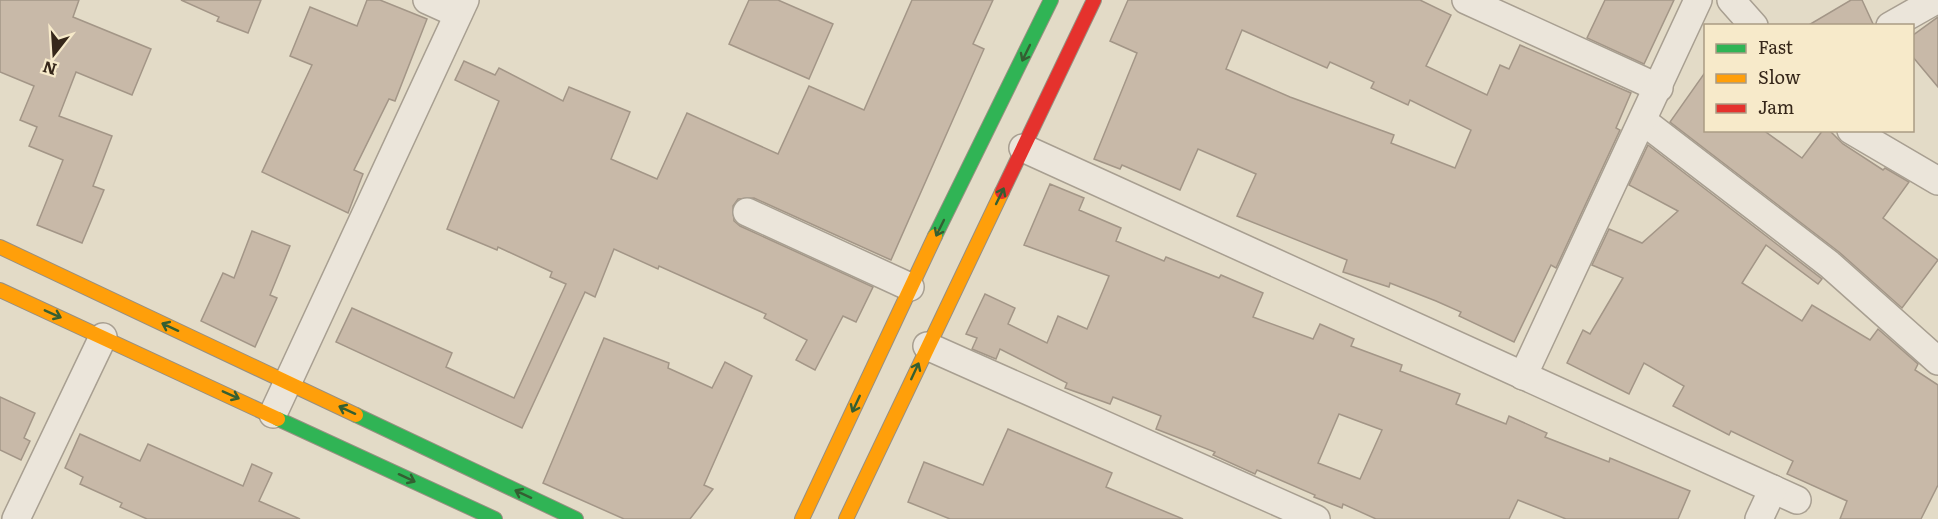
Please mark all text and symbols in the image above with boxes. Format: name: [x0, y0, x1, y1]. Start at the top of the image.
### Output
north arrow: [24, 24, 84, 84]
legend: [1704, 24, 1914, 132]
text: Fast: [1758, 33, 1794, 60]
one-way arrow: [1019, 43, 1031, 61]
text: N: [39, 56, 59, 83]
text: Slow: [1758, 63, 1801, 90]
text: Jam: [1758, 93, 1794, 120]
one-way arrow: [995, 187, 1006, 205]
one-way arrow: [934, 218, 945, 236]
one-way arrow: [44, 309, 62, 321]
one-way arrow: [162, 321, 180, 332]
one-way arrow: [910, 363, 922, 381]
one-way arrow: [221, 390, 239, 401]
one-way arrow: [849, 394, 861, 412]
one-way arrow: [338, 404, 356, 416]
one-way arrow: [398, 472, 416, 484]
one-way arrow: [514, 487, 532, 499]

